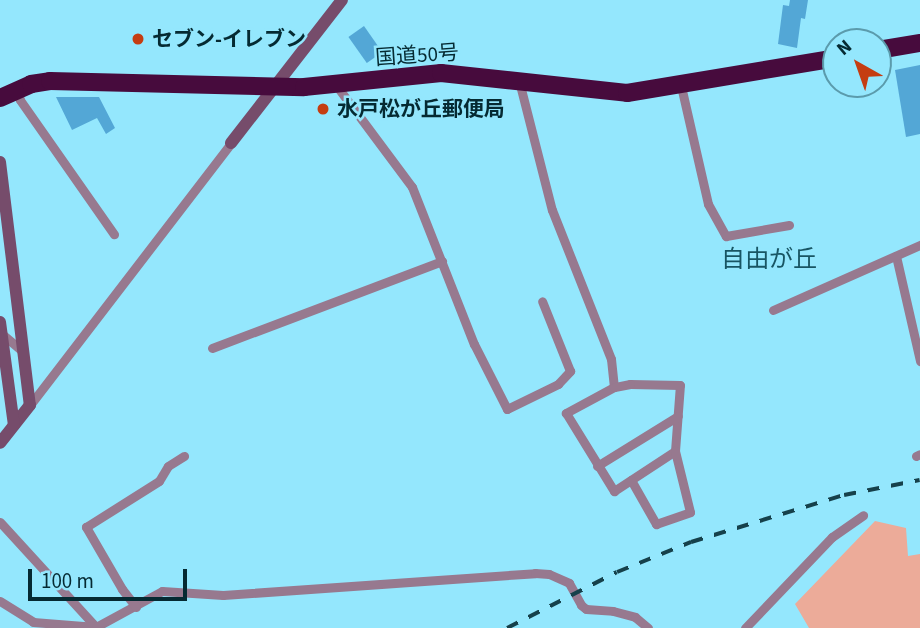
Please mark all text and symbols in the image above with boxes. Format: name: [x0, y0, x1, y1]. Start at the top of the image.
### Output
place label: セブン-イレブン: [152, 26, 306, 52]
north arrow: [822, 28, 892, 98]
marker: セブン-イレブン: [130, 31, 146, 47]
text: N: [831, 34, 858, 62]
street label: 国道50号: [374, 40, 460, 70]
place label: 水戸松が丘郵便局: [337, 96, 505, 122]
marker: 水戸松が丘郵便局: [315, 101, 331, 117]
district label: 自由が丘: [721, 246, 817, 274]
scale bar: [32, 554, 191, 598]
text: 100 m: [41, 566, 94, 596]

